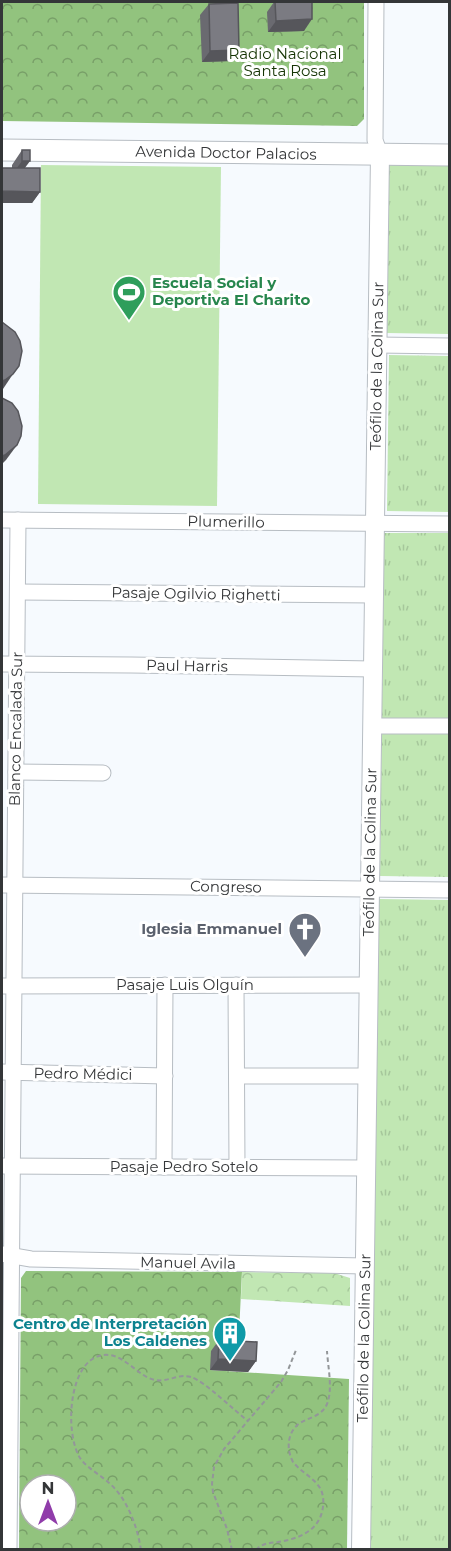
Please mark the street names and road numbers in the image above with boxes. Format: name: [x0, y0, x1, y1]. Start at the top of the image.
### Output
street label: Avenida Doctor Palacios: [135, 141, 317, 164]
street label: Teófilo de la Colina Sur: [366, 281, 387, 451]
street label: Plumerillo: [187, 511, 265, 532]
street label: Pasaje Ogilvio Righetti: [111, 583, 281, 604]
street label: Blanco Encalada Sur: [5, 652, 26, 806]
street label: Paul Harris: [146, 655, 228, 676]
street label: Teófilo de la Colina Sur: [359, 767, 380, 937]
street label: Congreso: [190, 876, 262, 897]
street label: Pasaje Luis Olguín: [116, 975, 254, 994]
street label: Pedro Médici: [33, 1063, 133, 1084]
street label: Pasaje Pedro Sotelo: [110, 1157, 258, 1176]
street label: Manuel Avila: [140, 1252, 236, 1273]
street label: Teófilo de la Colina Sur: [353, 1253, 374, 1423]

